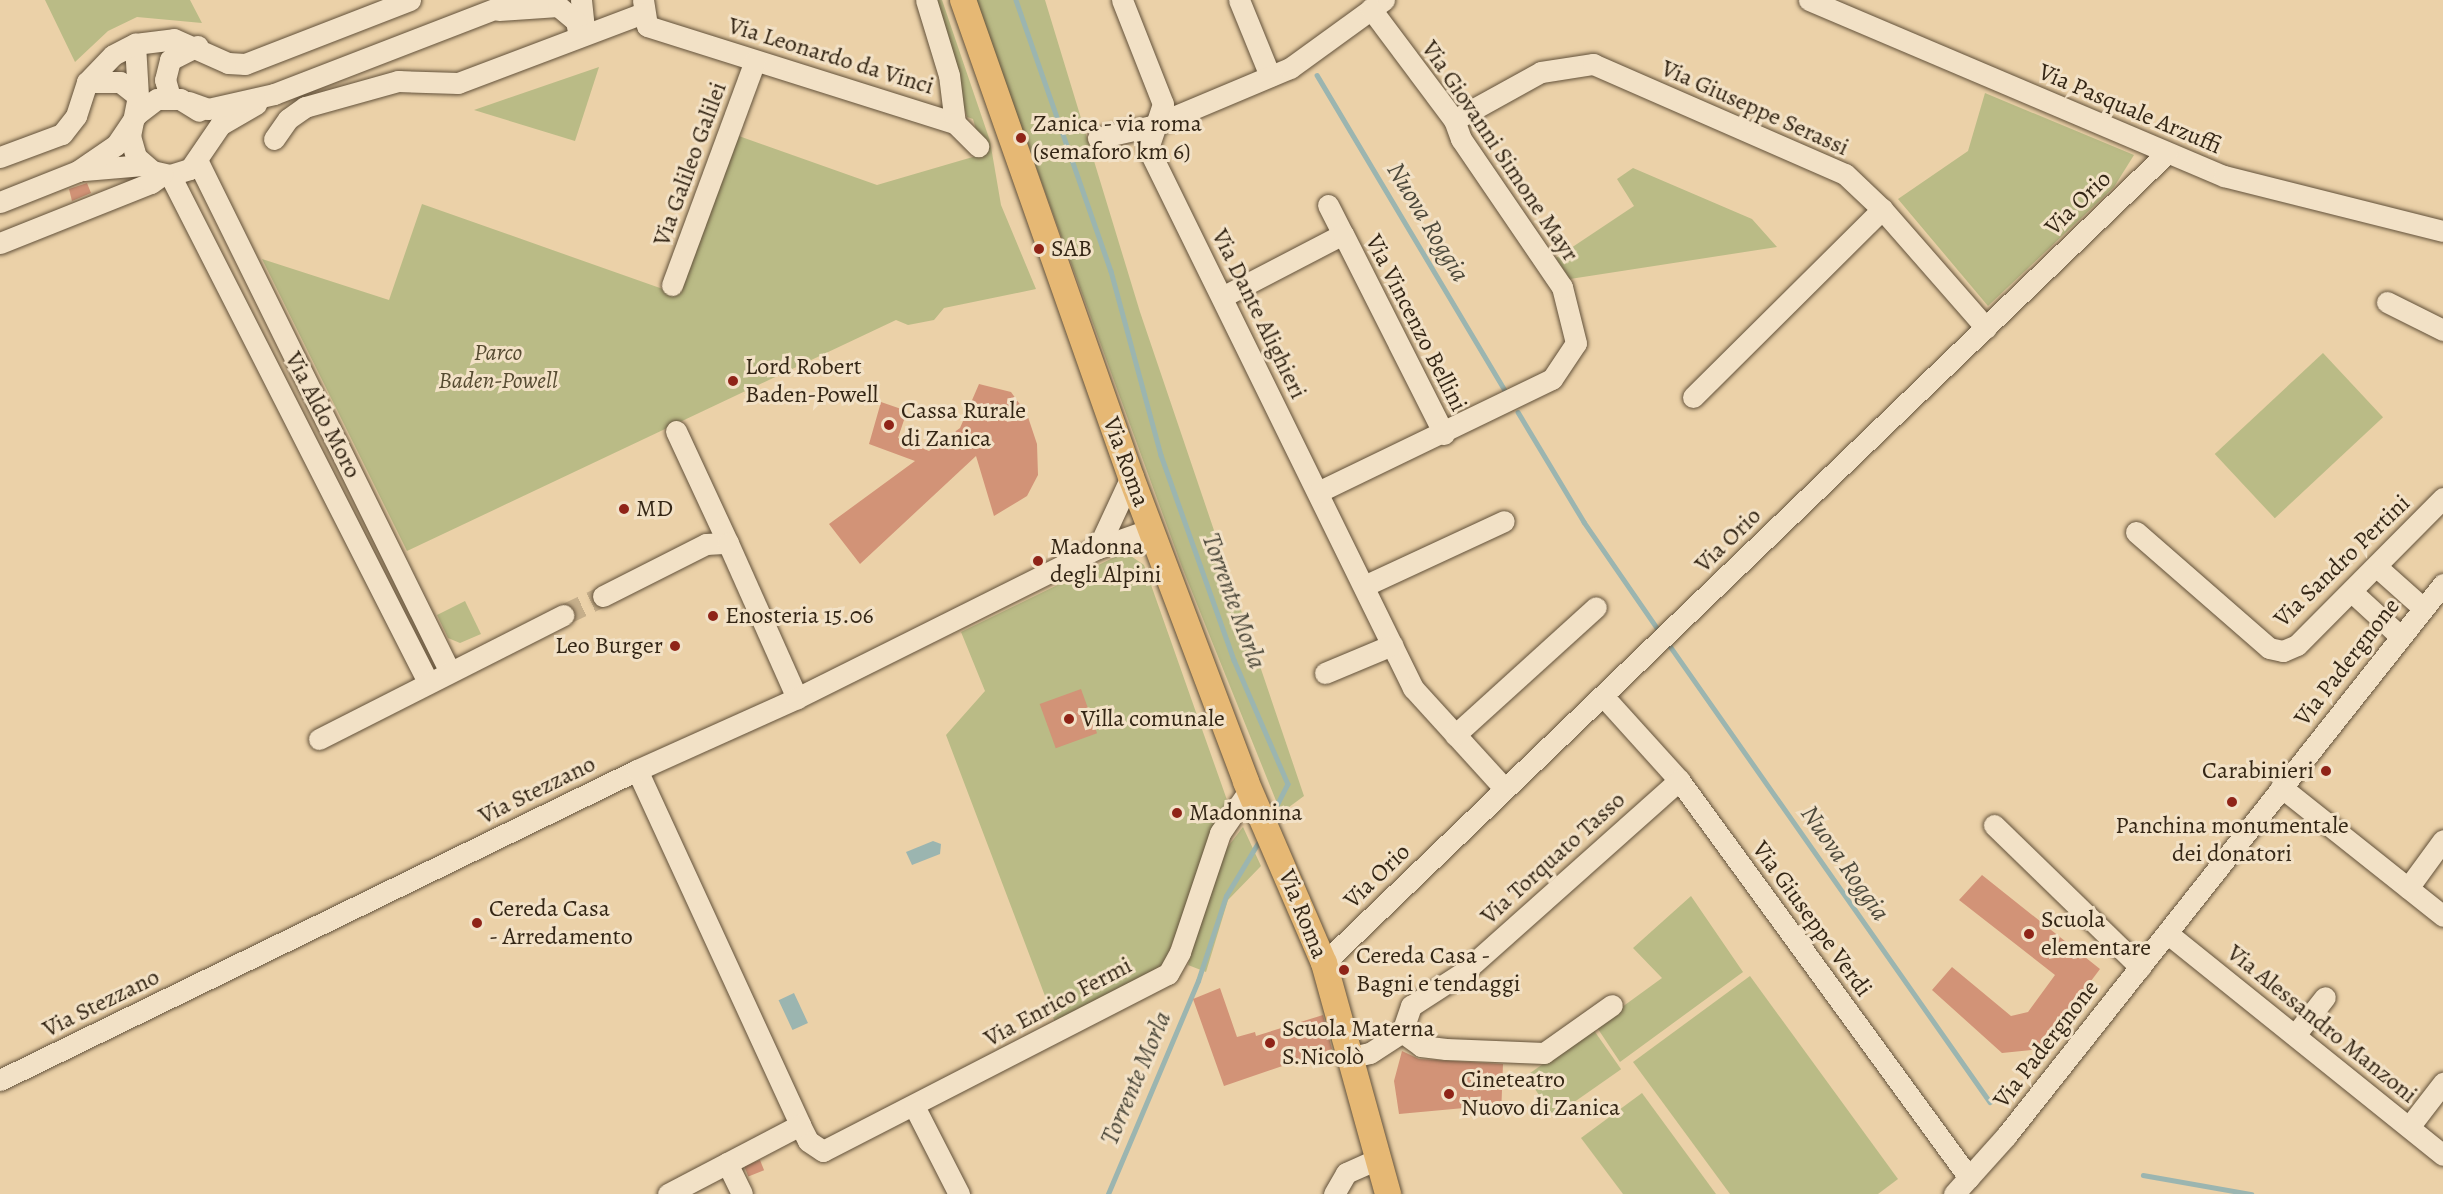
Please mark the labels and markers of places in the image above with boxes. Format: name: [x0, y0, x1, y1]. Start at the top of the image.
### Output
place label: Zanica - via roma (semaforo km 6): [1033, 110, 1203, 166]
marker: Zanica - via roma (semaforo km 6): [1014, 131, 1028, 145]
place label: SAB: [1051, 235, 1092, 263]
marker: SAB: [1032, 242, 1046, 256]
place label: Lord Robert Baden-Powell: [745, 353, 878, 409]
marker: Lord Robert Baden-Powell: [726, 374, 740, 388]
place label: Cassa Rurale di Zanica: [901, 397, 1026, 453]
marker: Cassa Rurale di Zanica: [882, 418, 896, 432]
place label: MD: [636, 495, 673, 523]
marker: MD: [617, 502, 631, 516]
place label: Madonna degli Alpini: [1050, 533, 1162, 589]
marker: Madonna degli Alpini: [1031, 554, 1045, 568]
place label: Enosteria 15.06: [725, 602, 874, 630]
marker: Enosteria 15.06: [706, 609, 720, 623]
place label: Leo Burger: [555, 632, 663, 660]
marker: Leo Burger: [668, 639, 682, 653]
place label: Villa comunale: [1081, 705, 1225, 733]
marker: Villa comunale: [1062, 712, 1076, 726]
place label: Carabinieri: [2202, 757, 2314, 785]
marker: Carabinieri: [2319, 764, 2333, 778]
marker: Panchina monumentale dei donatori: [2225, 795, 2239, 809]
place label: Madonnina: [1189, 799, 1303, 827]
marker: Madonnina: [1170, 806, 1184, 820]
place label: Panchina monumentale dei donatori: [2115, 812, 2349, 868]
place label: Cereda Casa - Arredamento: [489, 895, 633, 951]
place label: Scuola elementare: [2041, 906, 2151, 962]
marker: Cereda Casa - Arredamento: [470, 916, 484, 930]
marker: Scuola elementare: [2022, 927, 2036, 941]
place label: Cereda Casa - Bagni e tendaggi: [1356, 942, 1520, 998]
marker: Cereda Casa - Bagni e tendaggi: [1337, 963, 1351, 977]
place label: Scuola Materna S.Nicolò: [1282, 1015, 1435, 1071]
marker: Scuola Materna S.Nicolò: [1263, 1036, 1277, 1050]
place label: Cineteatro Nuovo di Zanica: [1461, 1066, 1620, 1122]
marker: Cineteatro Nuovo di Zanica: [1442, 1087, 1456, 1101]

